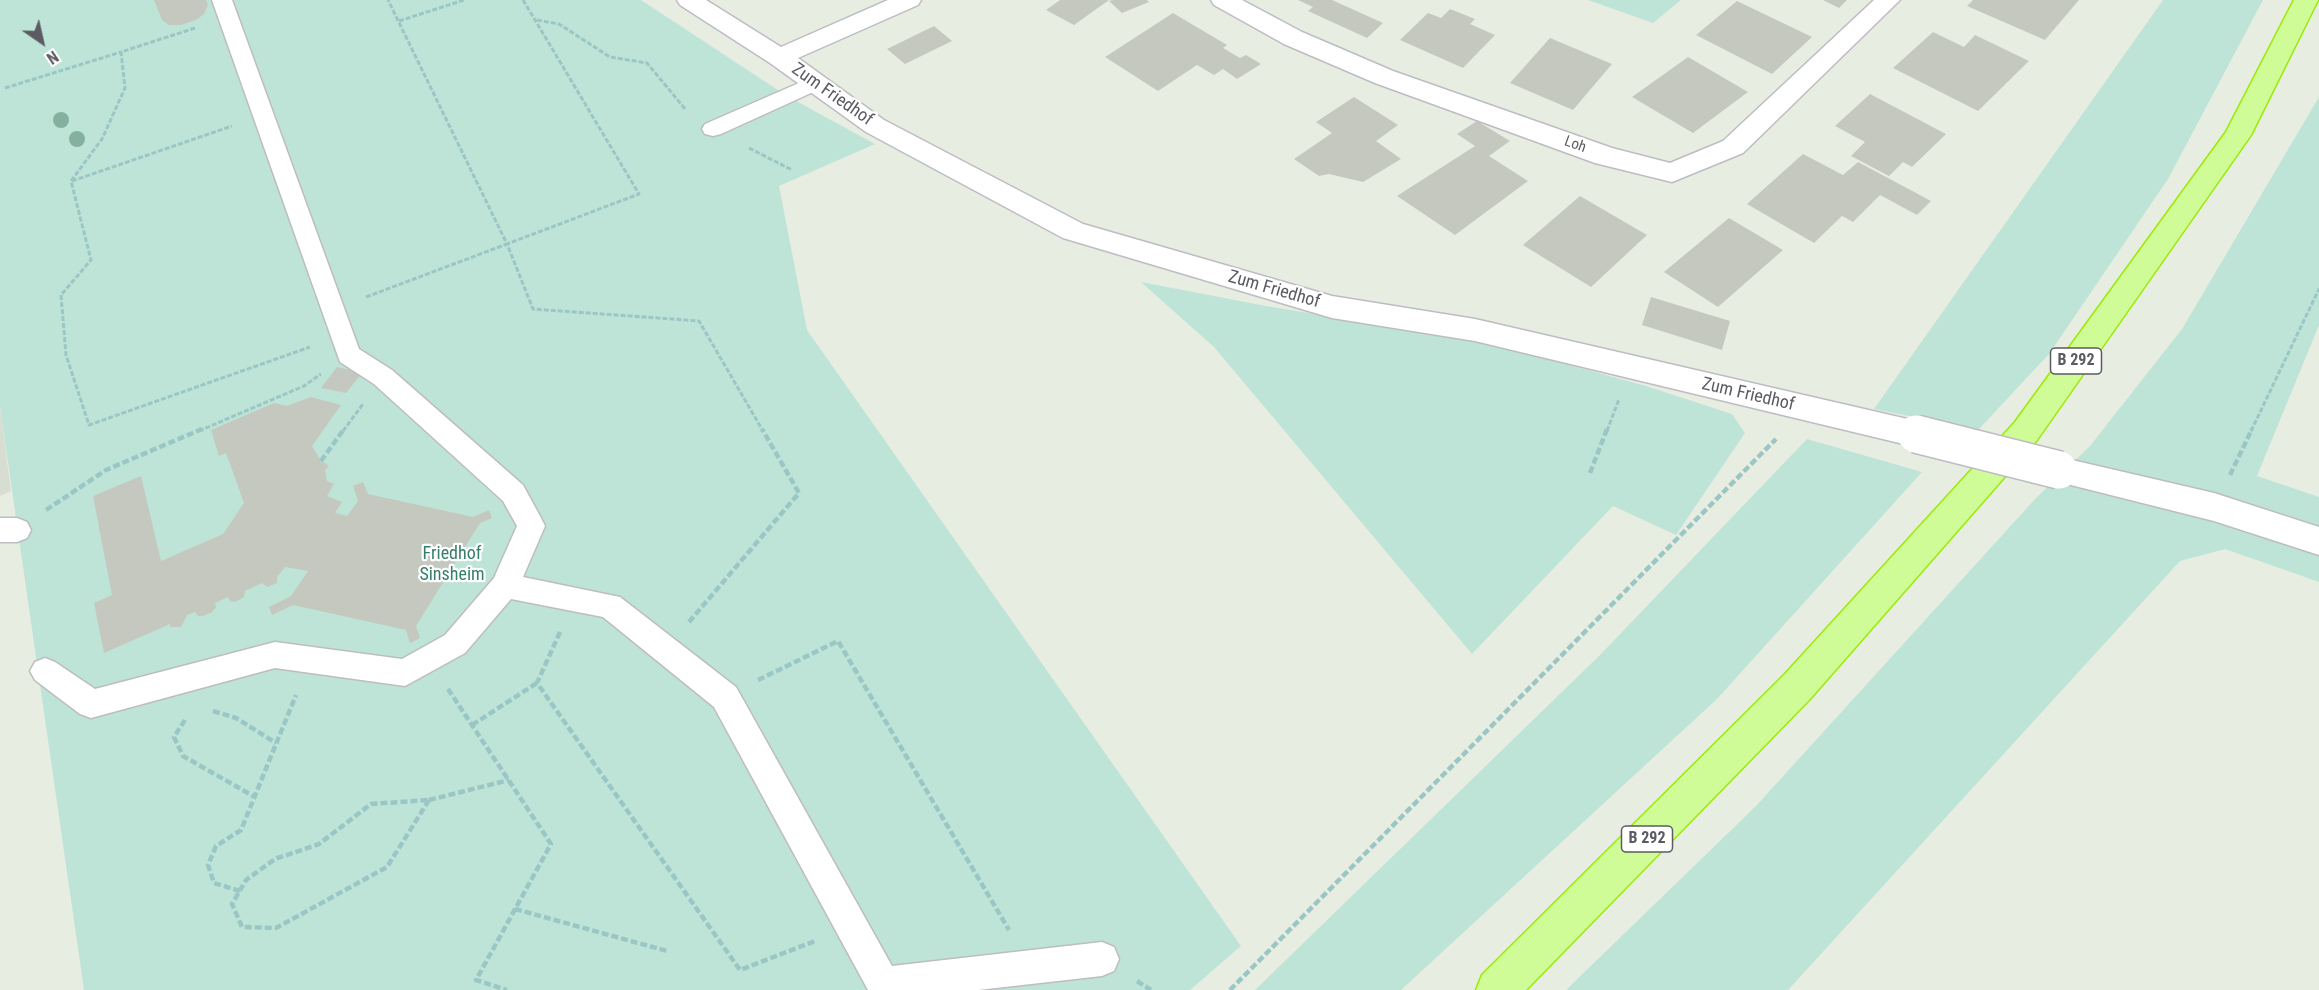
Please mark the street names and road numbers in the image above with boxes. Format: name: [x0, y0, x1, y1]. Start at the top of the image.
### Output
street label: Zum Friedhof: [787, 59, 877, 131]
street label: Loh: [1562, 133, 1588, 157]
street label: Zum Friedhof: [1226, 267, 1322, 313]
road number: B 292: [2050, 348, 2102, 374]
street label: Zum Friedhof: [1700, 374, 1796, 416]
road number: B 292: [1622, 826, 1672, 852]

